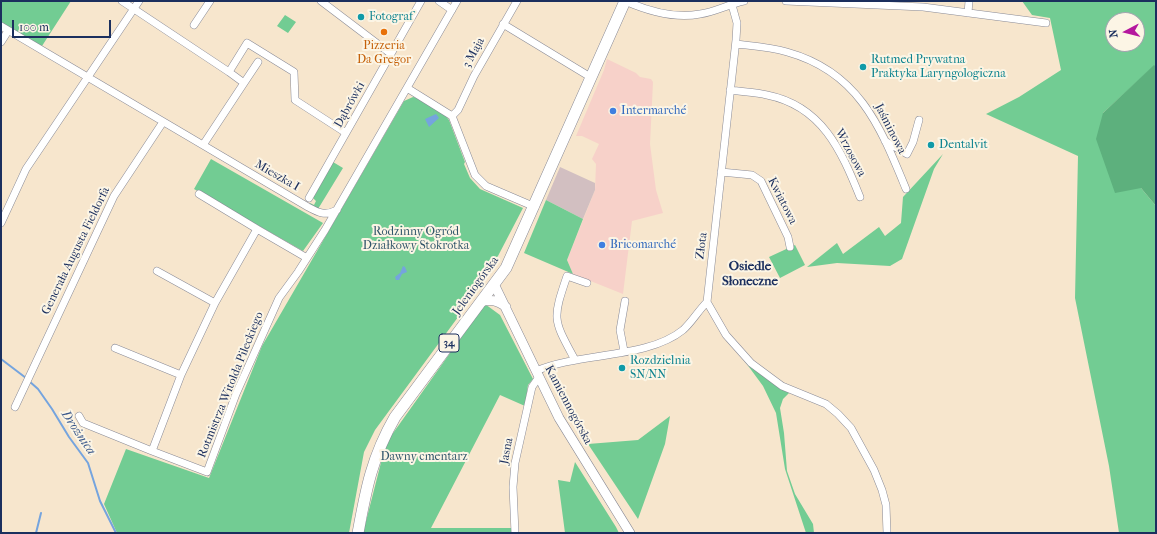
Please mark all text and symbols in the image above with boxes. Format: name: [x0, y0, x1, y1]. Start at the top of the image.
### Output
place label: Fotograf: [369, 10, 413, 24]
scale bar: [14, 12, 113, 38]
marker: Fotograf: [356, 12, 366, 22]
north arrow: [1105, 12, 1145, 52]
text: 100 m: [19, 20, 49, 34]
marker: Pizzeria Da Gregor: [379, 27, 389, 37]
text: N: [1107, 28, 1121, 38]
street label: 3 Maja: [460, 35, 488, 71]
place label: Pizzeria Da Gregor: [357, 39, 411, 67]
place label: Rutmed Prywatna Praktyka Laryngologiczna: [871, 53, 1006, 81]
marker: Rutmed Prywatna Praktyka Laryngologiczna: [858, 62, 868, 72]
street label: Dąbrówki: [332, 80, 368, 130]
street label: Jaśminowa: [871, 101, 909, 157]
place label: Intermarché: [621, 104, 686, 118]
marker: Intermarché: [608, 106, 618, 116]
street label: Wrzosowa: [831, 127, 869, 179]
place label: Dentalvit: [939, 138, 988, 152]
marker: Dentalvit: [926, 140, 936, 150]
street label: Mieszka I: [252, 157, 302, 195]
street label: Kwiatowa: [764, 175, 800, 227]
street label: Generała Augusta Fieldorfa: [39, 185, 113, 317]
park label: Rodzinny Ogród Działkowy Stokrotka: [363, 225, 469, 253]
street label: Złota: [693, 232, 711, 260]
place label: Bricomarché: [610, 238, 676, 252]
marker: Bricomarché: [597, 240, 607, 250]
street label: Jeleniogórska: [450, 254, 502, 318]
district label: Osiedle Słoneczne: [722, 259, 778, 290]
street label: Rotmistrza Witolda Pileckiego: [195, 310, 267, 460]
road number: 34: [439, 334, 459, 352]
place label: Rozdzielnia SN/NN: [630, 354, 690, 382]
street label: Kamiennogórska: [541, 363, 595, 447]
marker: Rozdzielnia SN/NN: [617, 363, 627, 373]
water label: Drożnica: [57, 408, 99, 458]
street label: Jasna: [497, 436, 517, 466]
park label: Dawny cmentarz: [380, 450, 468, 464]

